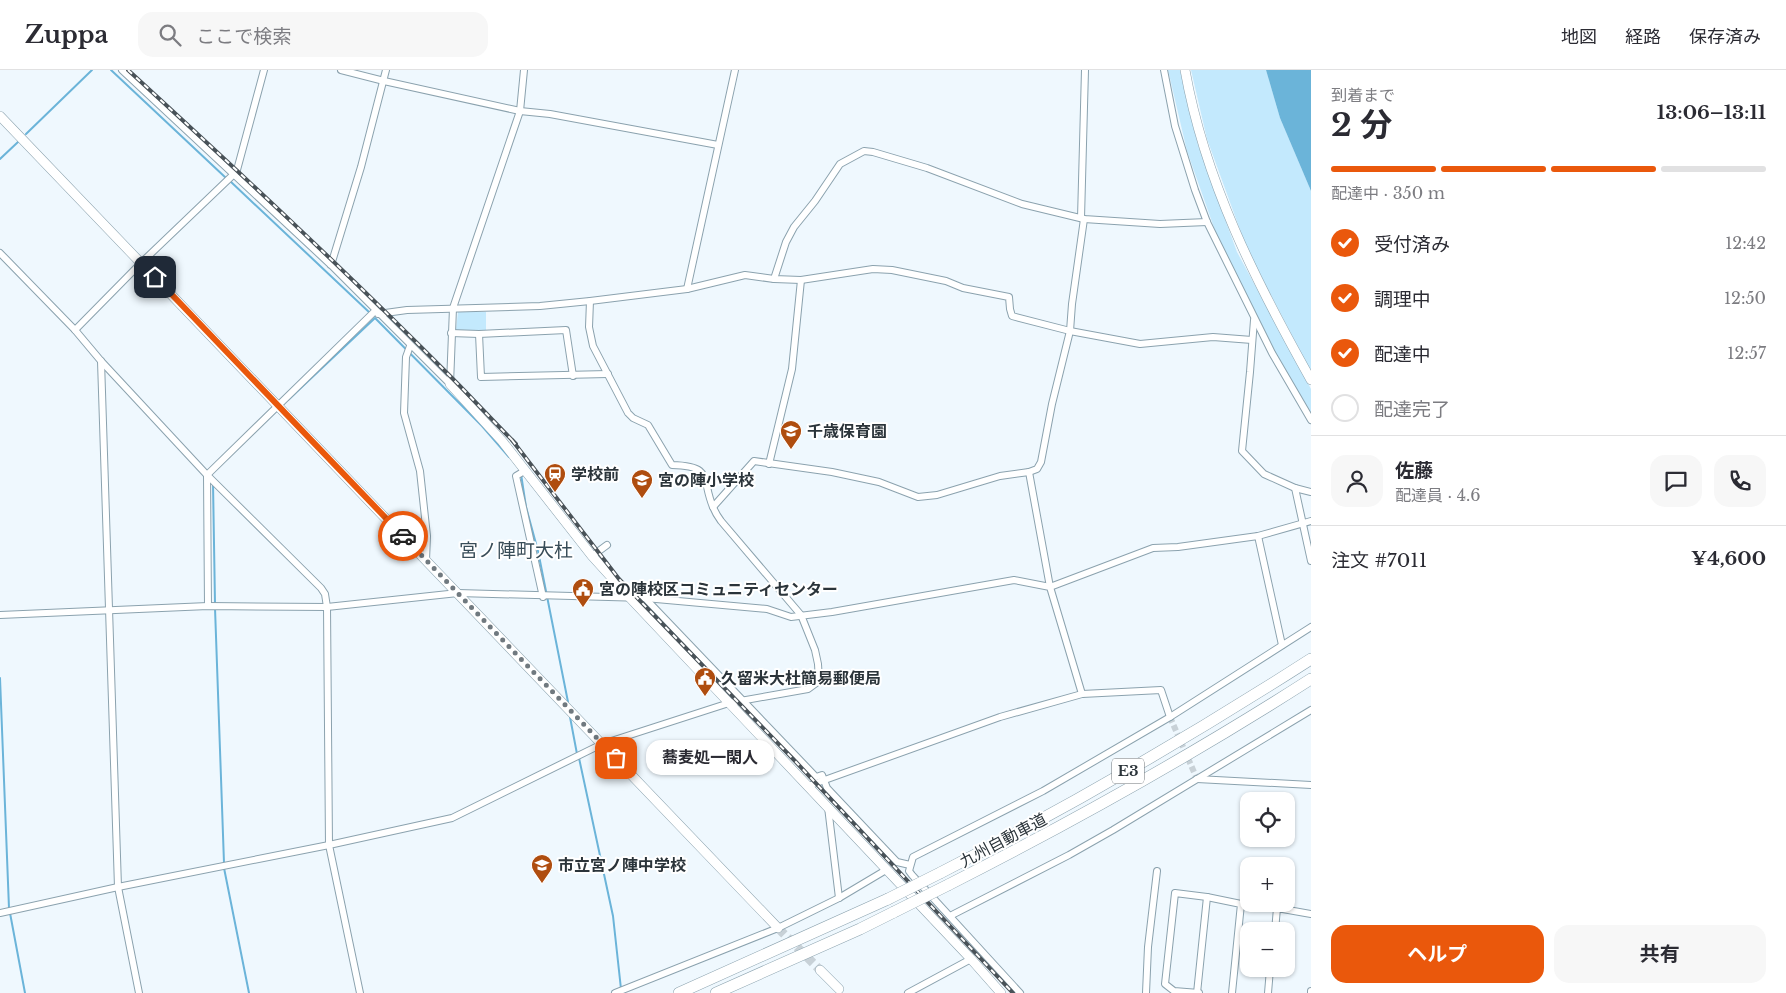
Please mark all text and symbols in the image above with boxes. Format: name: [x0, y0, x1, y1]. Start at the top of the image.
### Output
search box: [138, 12, 488, 57]
text: Zuppa: [25, 20, 108, 49]
icon: search: [156, 21, 184, 49]
text: ここで検索: [196, 25, 291, 48]
text: 地図: [1561, 26, 1597, 48]
text: 経路: [1625, 26, 1661, 48]
text: 保存済み: [1689, 26, 1761, 48]
text: 到着まで: [1331, 85, 1395, 105]
text: 13:06–13:11: [1657, 101, 1766, 124]
text: 2 分: [1331, 105, 1392, 145]
text: 配達中 · 350 m: [1331, 183, 1445, 203]
icon: check: [1331, 229, 1359, 257]
text: 受付済み: [1374, 233, 1450, 256]
text: 12:42: [1725, 233, 1766, 253]
pin: [134, 256, 176, 298]
icon: home: [141, 263, 169, 291]
icon: check: [1331, 284, 1359, 312]
text: 調理中: [1374, 288, 1431, 311]
text: 12:50: [1724, 288, 1766, 308]
icon: check: [1331, 339, 1359, 367]
text: 配達中: [1374, 343, 1431, 366]
text: 12:57: [1727, 343, 1766, 363]
text: 配達完了: [1374, 398, 1450, 421]
school or university icon: 千歳保育園: [779, 419, 803, 450]
place label: 千歳保育園: [807, 421, 887, 441]
button: person: [1331, 455, 1383, 507]
button: chat: [1650, 455, 1702, 507]
button: phone: [1714, 455, 1766, 507]
text: 佐藤: [1395, 459, 1433, 482]
station icon: 学校前: [543, 462, 567, 493]
place label: 学校前: [571, 464, 619, 484]
school or university icon: 宮の陣小学校: [630, 468, 654, 499]
place label: 宮の陣小学校: [658, 470, 754, 490]
text: 配達員 · 4.6: [1395, 485, 1480, 505]
courier: [378, 511, 428, 561]
icon: car: [389, 522, 417, 550]
district label: 宮ノ陣町大杜: [459, 539, 573, 562]
text: ¥4,600: [1691, 547, 1766, 570]
text: 注文 #7011: [1331, 549, 1427, 572]
public building icon: 宮の陣校区コミュニティセンター: [571, 577, 595, 608]
place label: 宮の陣校区コミュニティセンター: [599, 579, 838, 599]
public building icon: 久留米大杜簡易郵便局: [693, 666, 717, 697]
place label: 久留米大杜簡易郵便局: [721, 668, 881, 688]
pin: [595, 737, 637, 779]
callout: 蕎麦処一閑人: [646, 740, 774, 776]
icon: bag: [602, 744, 630, 772]
text: 蕎麦処一閑人: [662, 747, 758, 767]
road number: E3: [1112, 758, 1144, 784]
map controls: [1240, 792, 1295, 977]
button: locate: [1240, 792, 1295, 847]
street label: 九州自動車道: [956, 809, 1050, 871]
school or university icon: 市立宮ノ陣中学校: [530, 853, 554, 884]
place label: 市立宮ノ陣中学校: [558, 855, 686, 875]
button: +: [1240, 857, 1295, 912]
button: −: [1240, 922, 1295, 977]
button: ヘルプ: [1331, 925, 1544, 983]
button: 共有: [1554, 925, 1766, 983]

